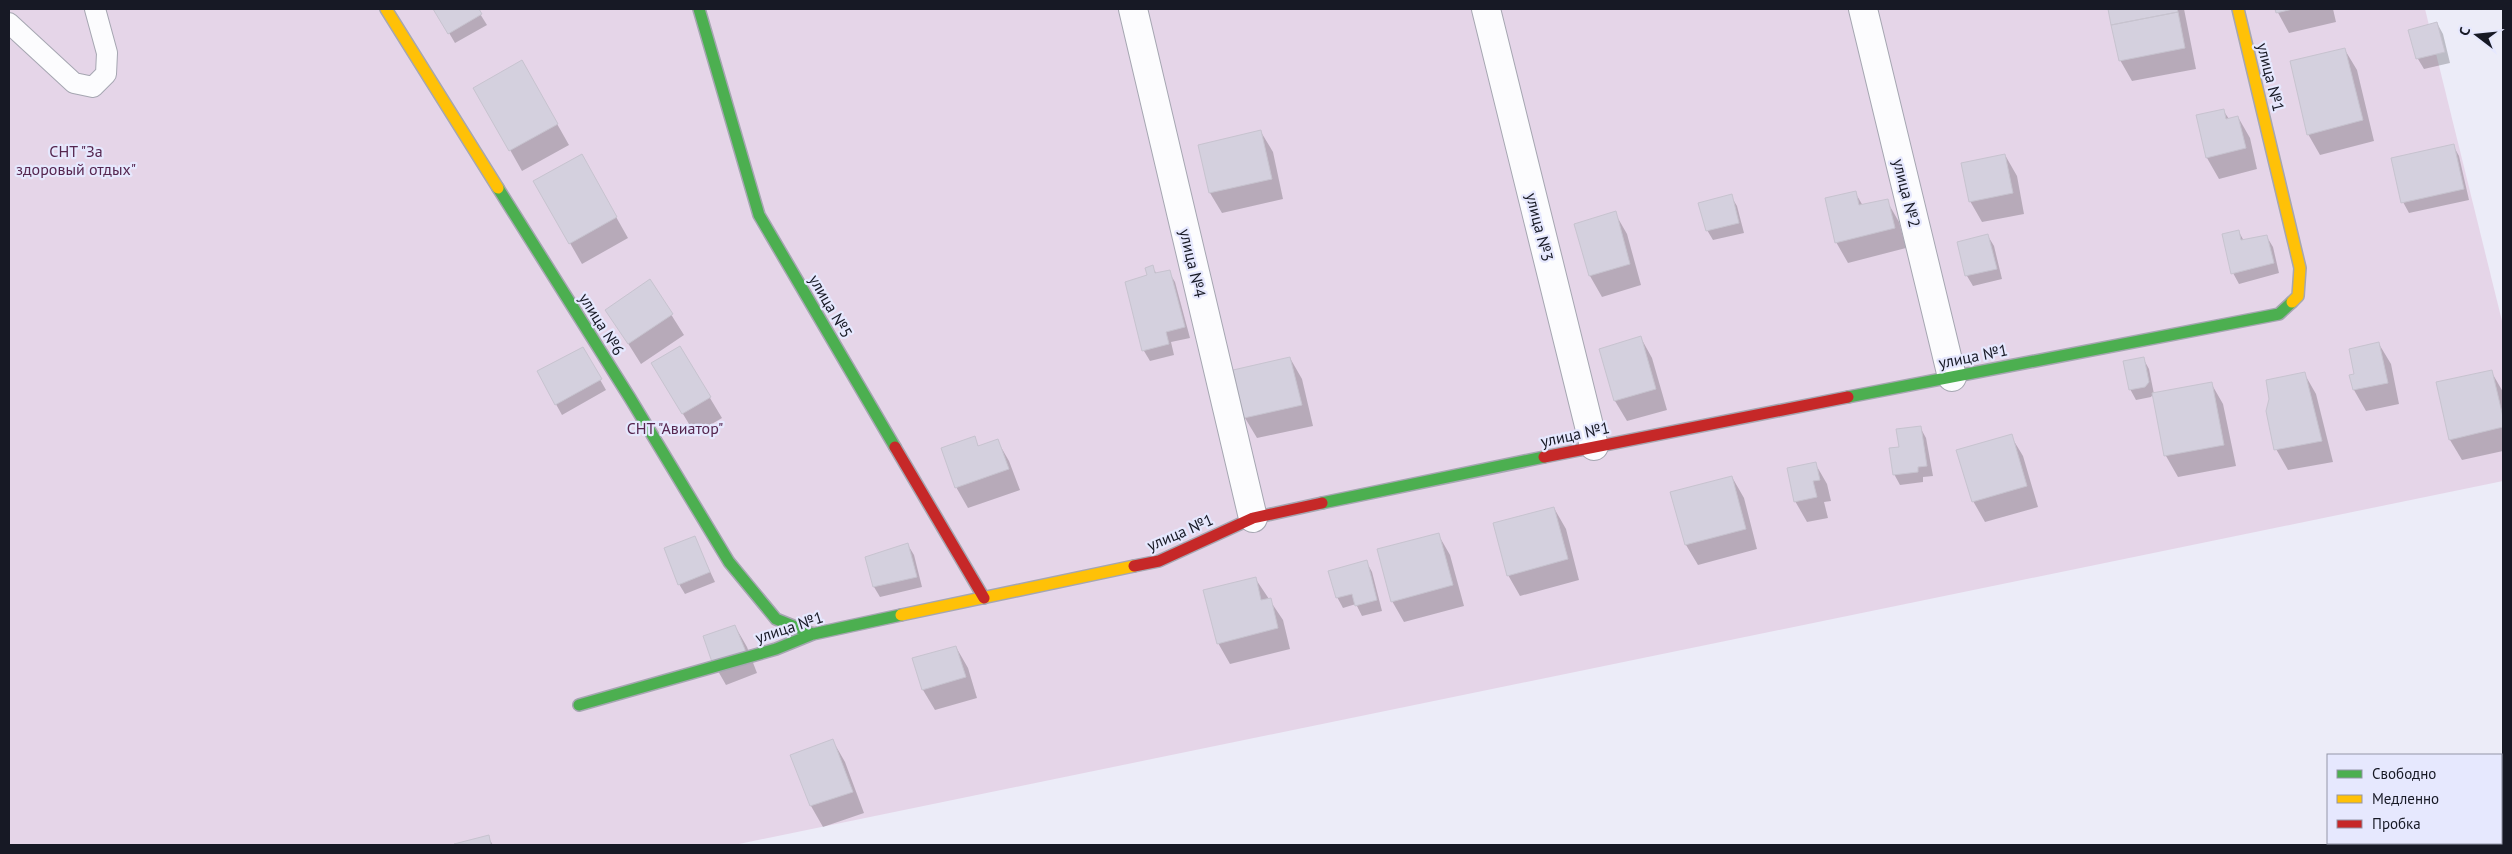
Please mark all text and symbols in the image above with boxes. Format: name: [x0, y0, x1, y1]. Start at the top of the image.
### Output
north arrow: [2452, 10, 2502, 60]
text: С: [2455, 25, 2474, 38]
street label: улица №1: [2253, 41, 2289, 113]
park label: СНТ "За здоровый отдых": [16, 141, 136, 179]
street label: улица №2: [1889, 157, 1925, 229]
street label: улица №3: [1522, 191, 1558, 263]
street label: улица №4: [1175, 227, 1211, 300]
street label: улица №5: [805, 271, 857, 341]
street label: улица №6: [575, 289, 629, 359]
street label: улица №1: [1937, 339, 2009, 373]
street label: улица №1: [1539, 417, 1611, 451]
park label: СНТ "Авиатор": [627, 418, 723, 438]
street label: улица №1: [1144, 509, 1216, 555]
street label: улица №1: [753, 607, 825, 647]
legend: [2327, 754, 2502, 844]
text: Свободно: [2372, 764, 2436, 783]
text: Медленно: [2372, 789, 2439, 808]
text: Пробка: [2372, 814, 2421, 833]

